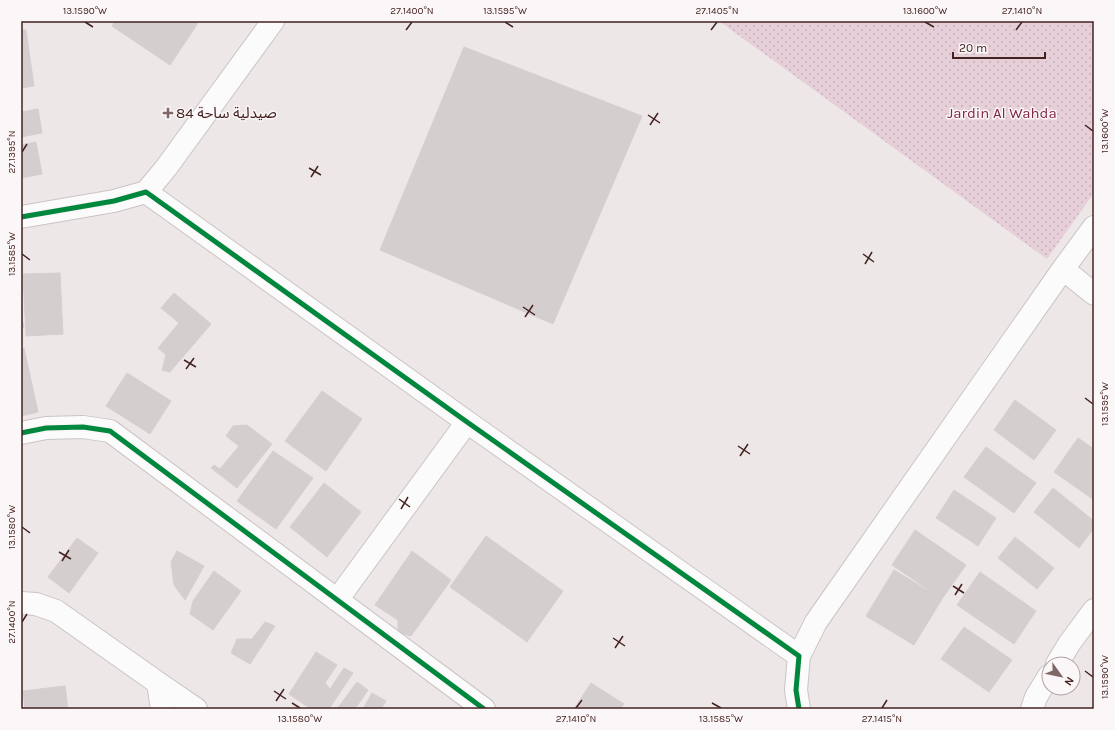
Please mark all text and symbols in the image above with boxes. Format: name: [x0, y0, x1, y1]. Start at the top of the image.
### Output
text: 13.1590°W: [63, 5, 107, 17]
text: 27.1400°N: [390, 5, 434, 17]
text: 13.1595°W: [483, 5, 527, 17]
text: 27.1405°N: [696, 5, 739, 17]
text: 13.1600°W: [903, 5, 947, 17]
text: 27.1410°N: [1002, 5, 1042, 17]
scale bar: [953, 34, 1045, 60]
text: 20 m: [959, 41, 987, 55]
place label: صيدلية ساحة 84: [176, 104, 277, 122]
park label: Jardin Al Wahda: [947, 104, 1057, 122]
marker: صيدلية ساحة 84: [163, 108, 173, 118]
text: 13.1600°W: [1099, 109, 1111, 153]
text: 27.1395°N: [6, 130, 18, 174]
text: 13.1585°W: [6, 232, 18, 276]
text: 13.1595°W: [1099, 382, 1111, 426]
text: 13.1580°W: [6, 505, 18, 549]
text: 27.1400°N: [6, 600, 18, 644]
text: 13.1590°W: [1099, 655, 1111, 699]
north arrow: [1041, 656, 1081, 696]
text: N: [1061, 674, 1077, 688]
text: 13.1580°W: [278, 713, 322, 725]
text: 27.1410°N: [556, 713, 596, 725]
text: 13.1585°W: [699, 713, 743, 725]
text: 27.1415°N: [862, 713, 902, 725]

